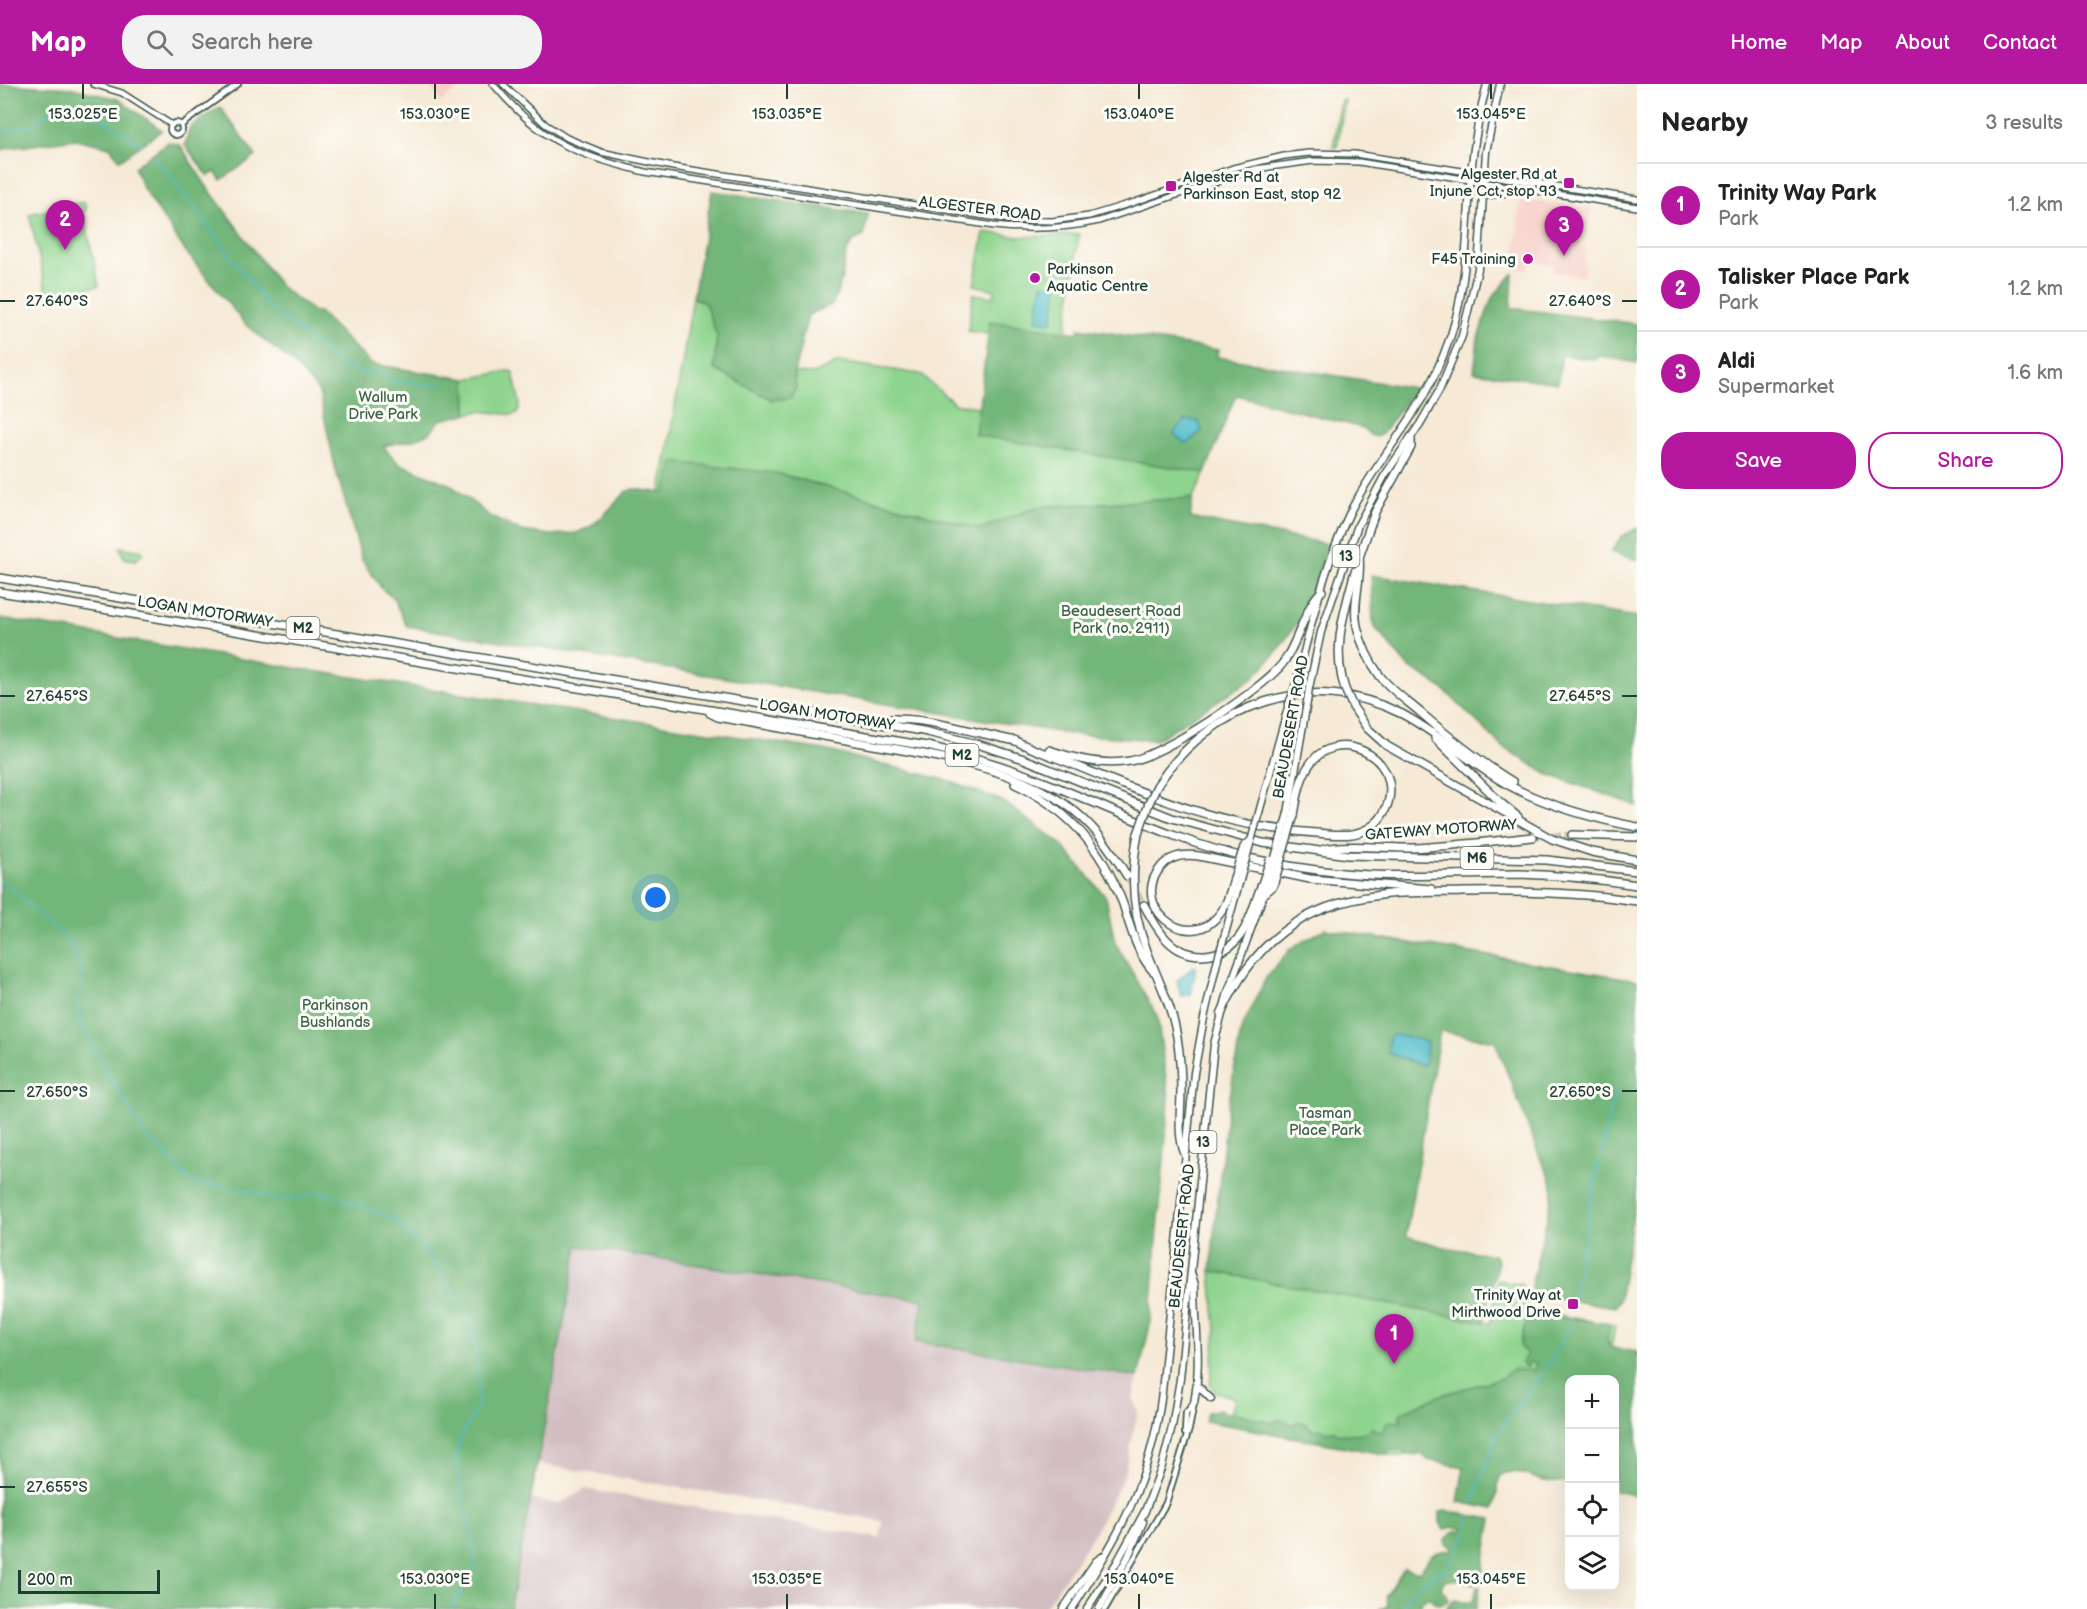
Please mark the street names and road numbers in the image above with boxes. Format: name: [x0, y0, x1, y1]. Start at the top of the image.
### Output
street label: ALGESTER ROAD: [918, 192, 1042, 226]
road number: 13: [1332, 545, 1360, 567]
street label: LOGAN MOTORWAY: [136, 592, 274, 632]
road number: M2: [286, 617, 320, 639]
street label: BEAUDESERT ROAD: [1269, 654, 1313, 800]
street label: LOGAN MOTORWAY: [758, 695, 896, 735]
road number: M2: [946, 744, 978, 766]
street label: GATEWAY MOTORWAY: [1364, 815, 1518, 845]
road number: M6: [1460, 847, 1494, 869]
road number: 13: [1190, 1131, 1216, 1153]
street label: BEAUDESERT ROAD: [1165, 1163, 1199, 1309]

